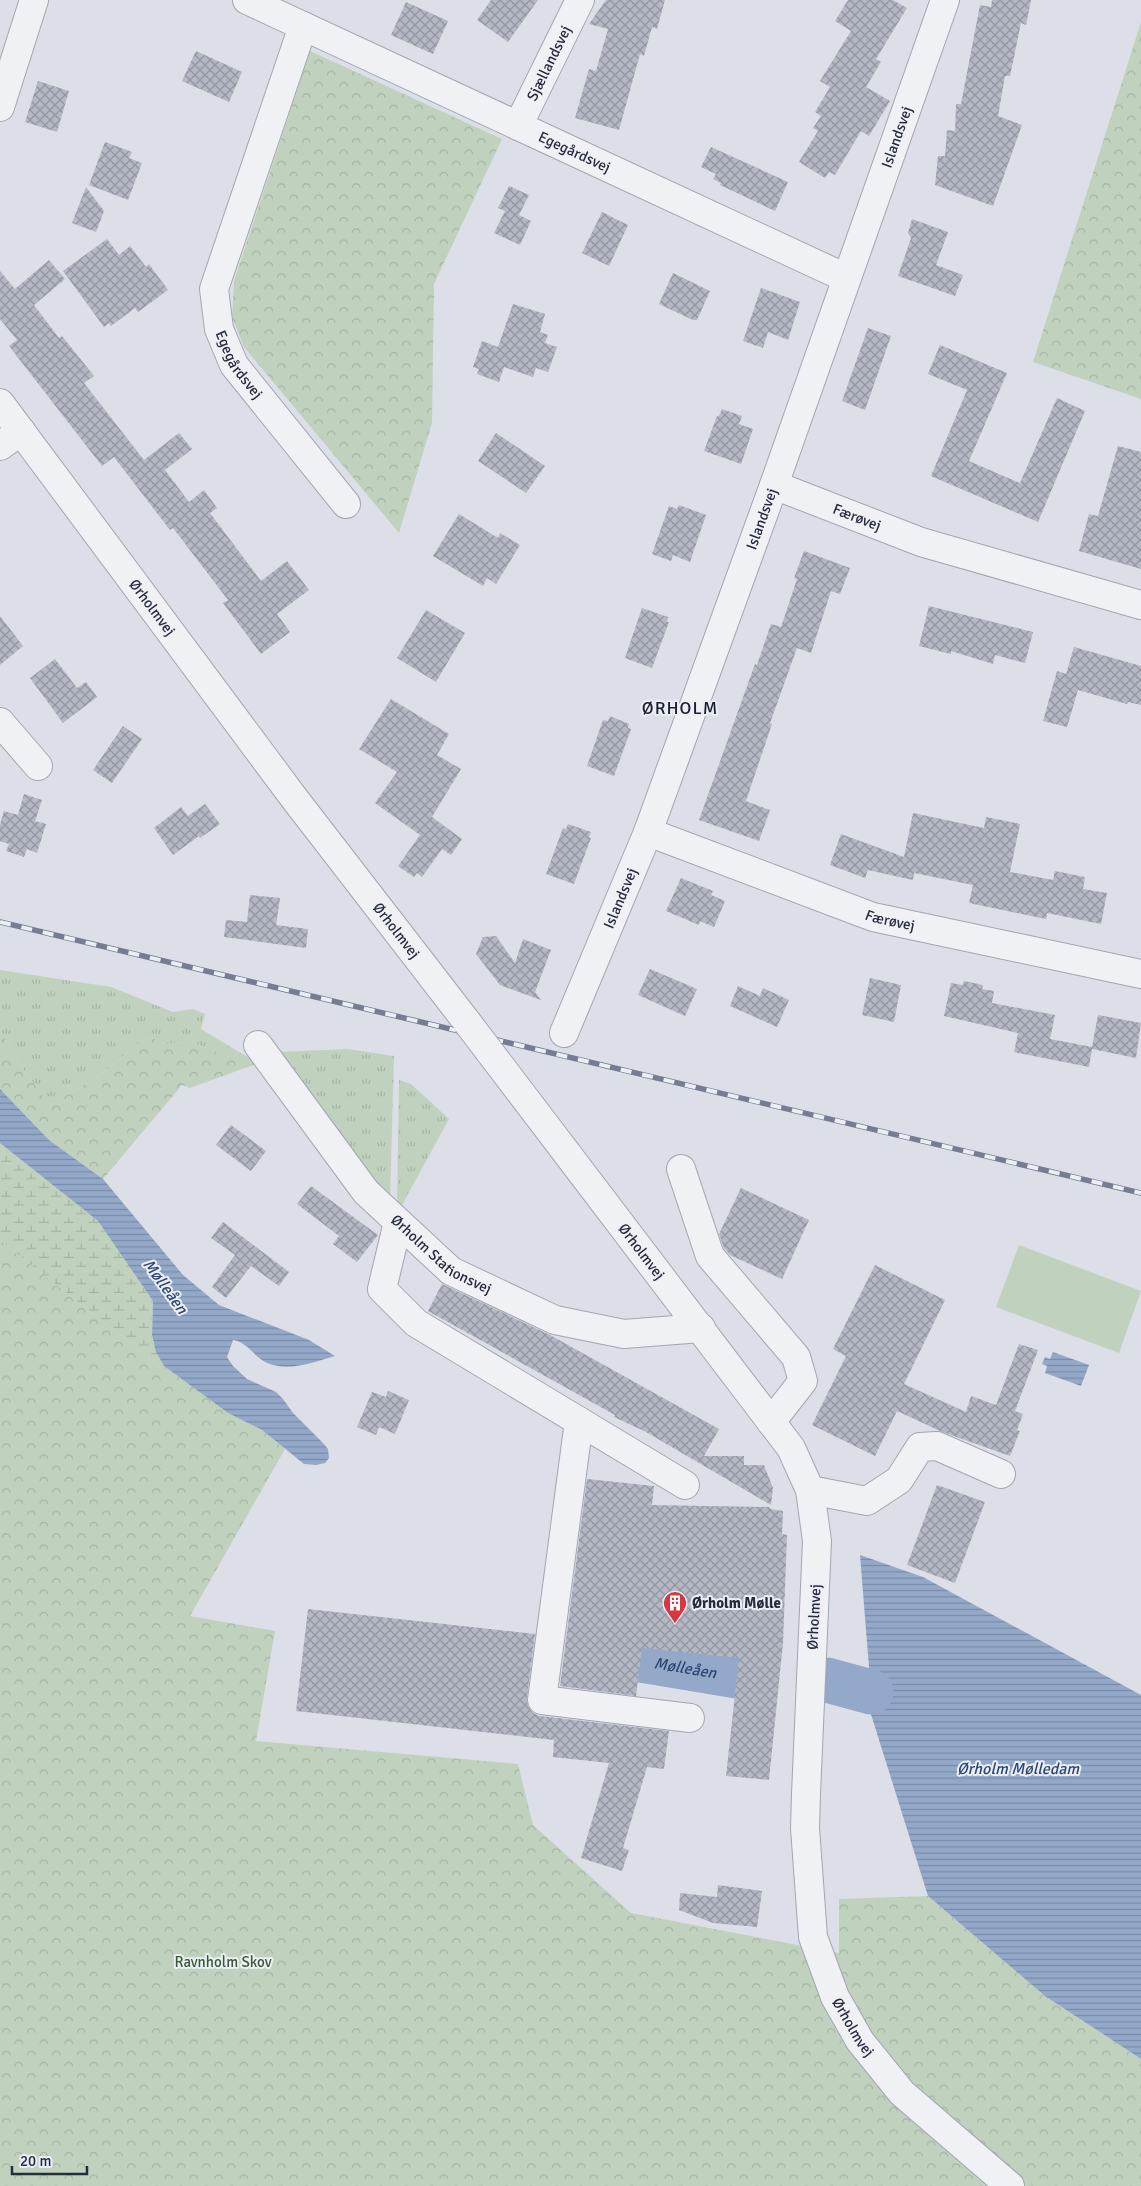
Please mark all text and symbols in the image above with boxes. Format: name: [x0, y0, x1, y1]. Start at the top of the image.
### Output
street label: Sjællandsvej: [523, 23, 575, 104]
street label: Islandsvej: [878, 104, 916, 170]
street label: Egegårdsvej: [536, 127, 613, 176]
street label: Egegårdsvej: [212, 328, 267, 402]
street label: Islandsvej: [742, 486, 781, 552]
street label: Færøvej: [830, 500, 884, 535]
street label: Ørholmvej: [125, 576, 179, 639]
district label: ØRHOLM: [642, 697, 718, 719]
street label: Islandsvej: [600, 865, 641, 931]
street label: Ørholmvej: [369, 899, 424, 962]
street label: Færøvej: [863, 906, 917, 935]
street label: Ørholm Stationsvej: [387, 1211, 494, 1298]
street label: Ørholmvej: [614, 1220, 669, 1283]
water label: Mølleåen: [139, 1255, 193, 1319]
street label: Ørholmvej: [803, 1584, 825, 1650]
building icon: Ørholm Mølle: [662, 1590, 688, 1624]
place label: Ørholm Mølle: [692, 1594, 781, 1612]
water label: Mølleåen: [652, 1653, 719, 1684]
water label: Ørholm Mølledam: [957, 1759, 1080, 1779]
park label: Ravnholm Skov: [175, 1953, 272, 1971]
street label: Ørholmvej: [828, 1994, 878, 2060]
scale bar: [12, 2144, 88, 2176]
text: 20 m: [20, 2152, 51, 2170]

